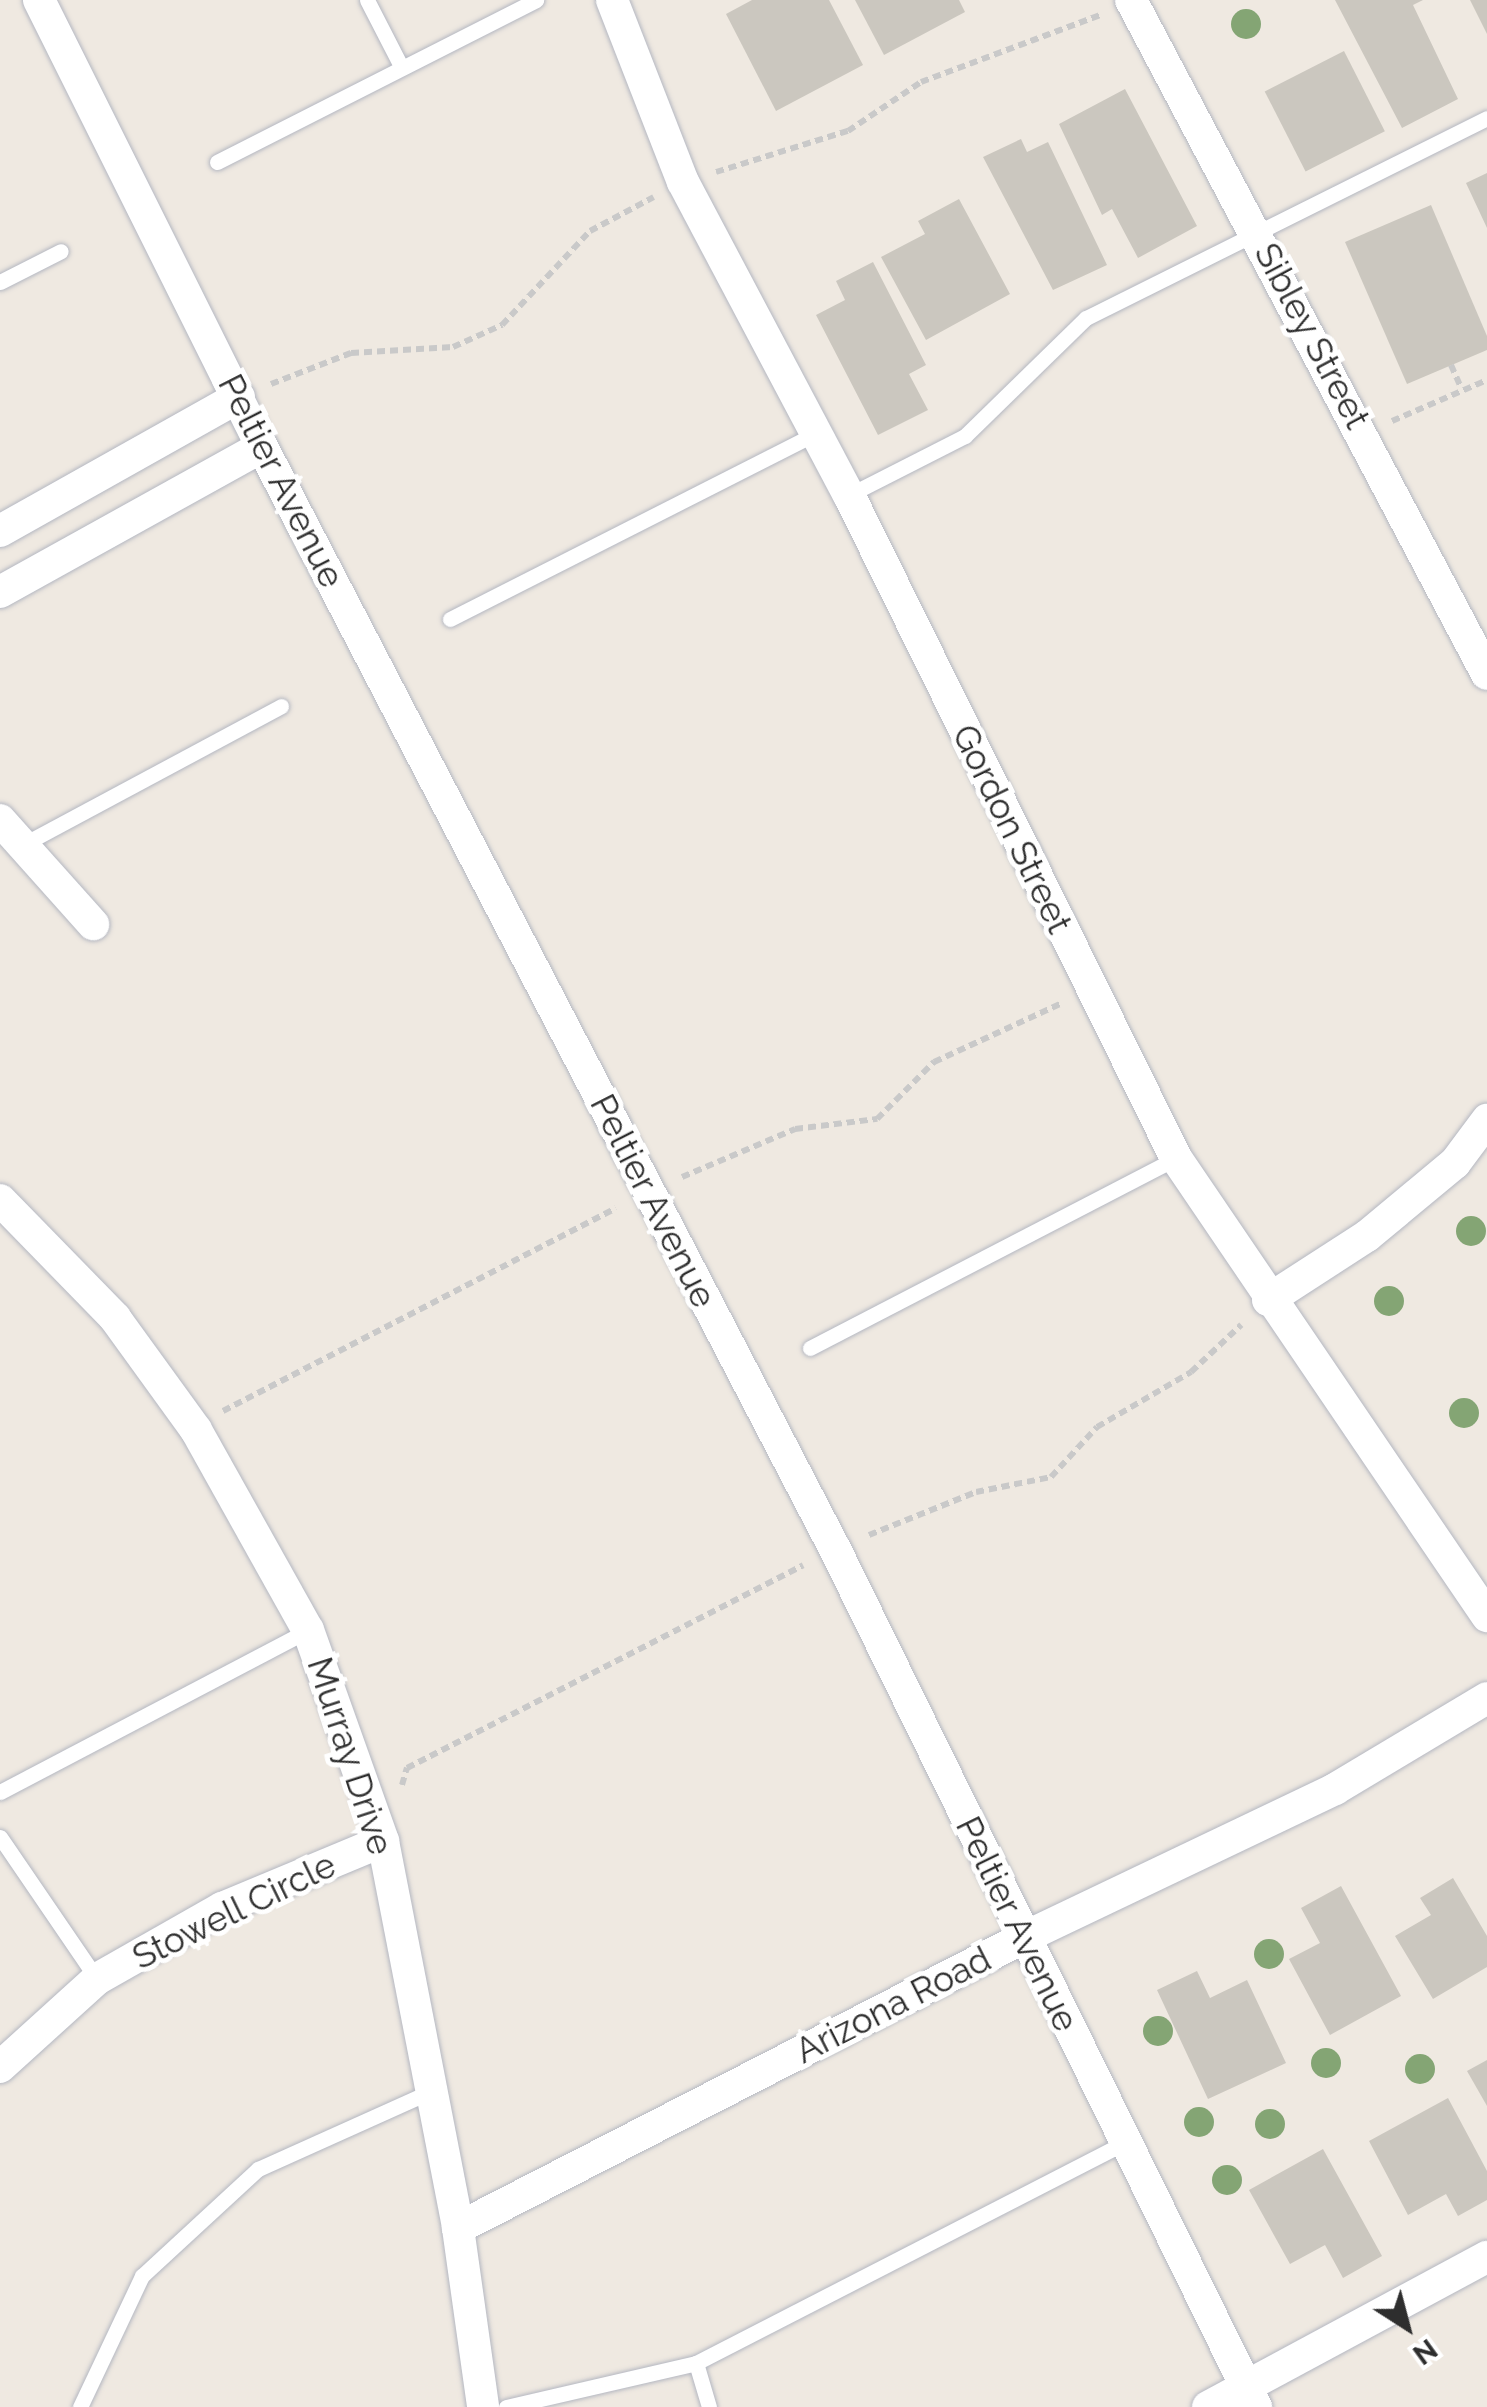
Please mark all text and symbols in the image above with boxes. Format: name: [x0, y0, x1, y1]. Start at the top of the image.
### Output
street label: Sibley Street: [1245, 236, 1379, 436]
street label: Peltier Avenue: [209, 367, 353, 595]
street label: Gordon Street: [943, 718, 1081, 940]
street label: Peltier Avenue: [581, 1087, 725, 1315]
street label: Murray Drive: [298, 1652, 402, 1860]
street label: Peltier Avenue: [947, 1809, 1087, 2039]
street label: Stowell Circle: [125, 1844, 343, 1978]
street label: Arizona Road: [788, 1938, 998, 2072]
north arrow: [1357, 2277, 1457, 2377]
text: N: [1407, 2332, 1443, 2371]

